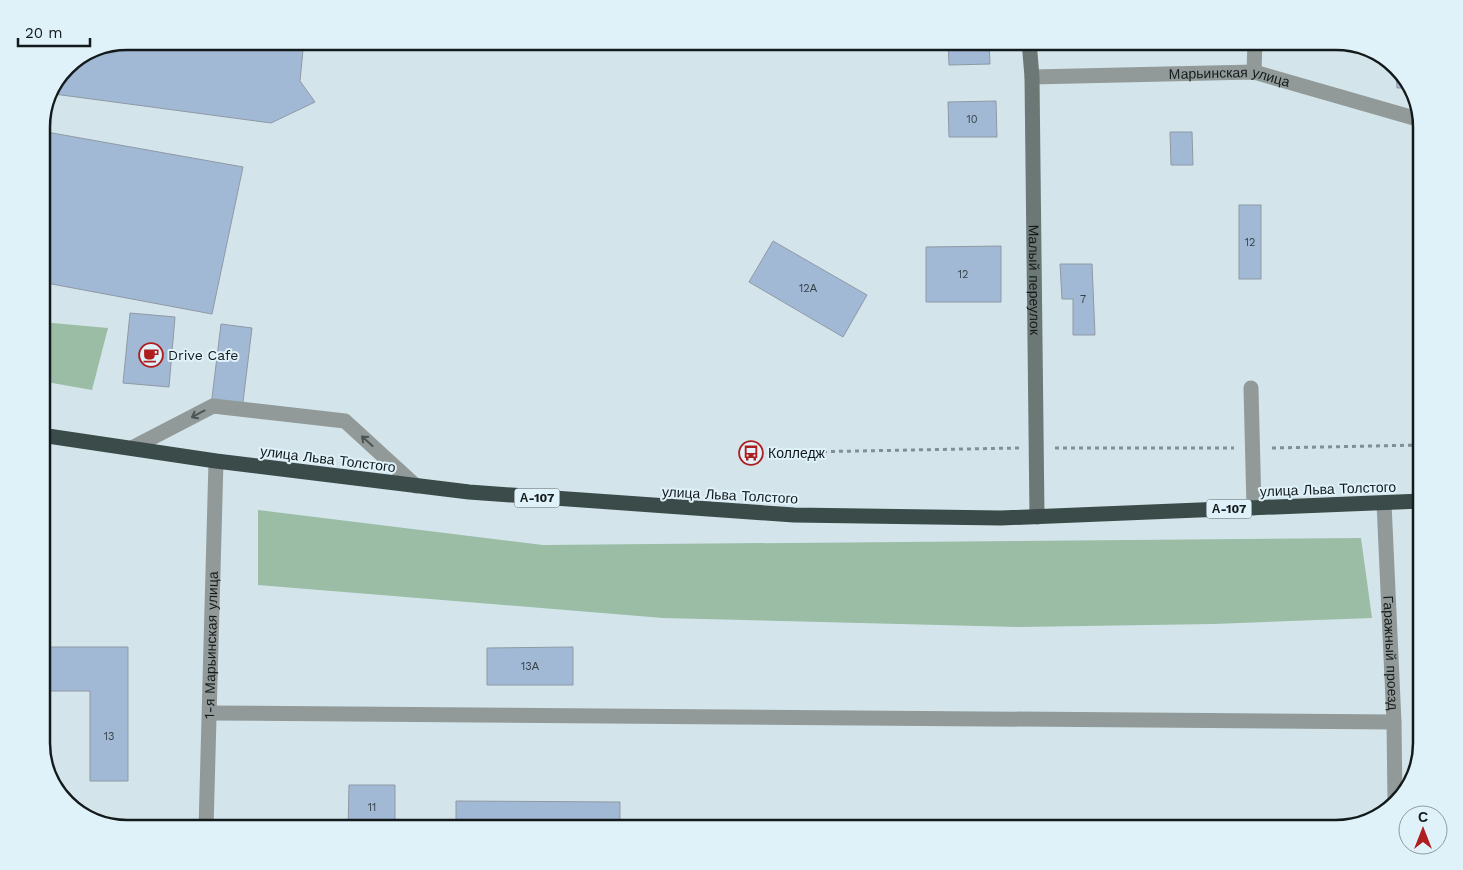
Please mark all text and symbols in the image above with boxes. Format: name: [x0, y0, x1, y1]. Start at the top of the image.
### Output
scale bar: [18, 15, 90, 47]
text: 20 m: [25, 24, 63, 42]
street label: Марьинская улица: [1169, 64, 1292, 90]
house number: 10: [966, 113, 978, 126]
street label: Малый переулок: [1026, 225, 1043, 336]
house number: 12: [1245, 236, 1255, 249]
house number: 12: [958, 268, 968, 281]
house number: 12А: [799, 282, 818, 295]
house number: 7: [1080, 293, 1086, 306]
cafe icon: Drive Cafe: [138, 342, 164, 368]
place label: Drive Cafe: [168, 347, 238, 363]
one-way arrow: [191, 410, 206, 419]
one-way arrow: [361, 435, 374, 447]
bus stop icon: Колледж: [738, 440, 764, 466]
street label: улица Льва Толстого: [259, 443, 397, 475]
place label: Колледж: [768, 445, 826, 461]
street label: улица Льва Толстого: [1260, 479, 1397, 499]
street label: улица Льва Толстого: [662, 483, 799, 507]
road number: А-107: [514, 488, 560, 508]
road number: А-107: [1206, 499, 1252, 518]
street label: 1-я Марьинская улица: [201, 571, 221, 719]
street label: Гаражный проезд: [1380, 595, 1401, 711]
house number: 13А: [521, 660, 540, 673]
house number: 13: [104, 730, 114, 743]
house number: 11: [368, 801, 376, 814]
north arrow: [1398, 805, 1448, 855]
text: С: [1418, 809, 1428, 825]

